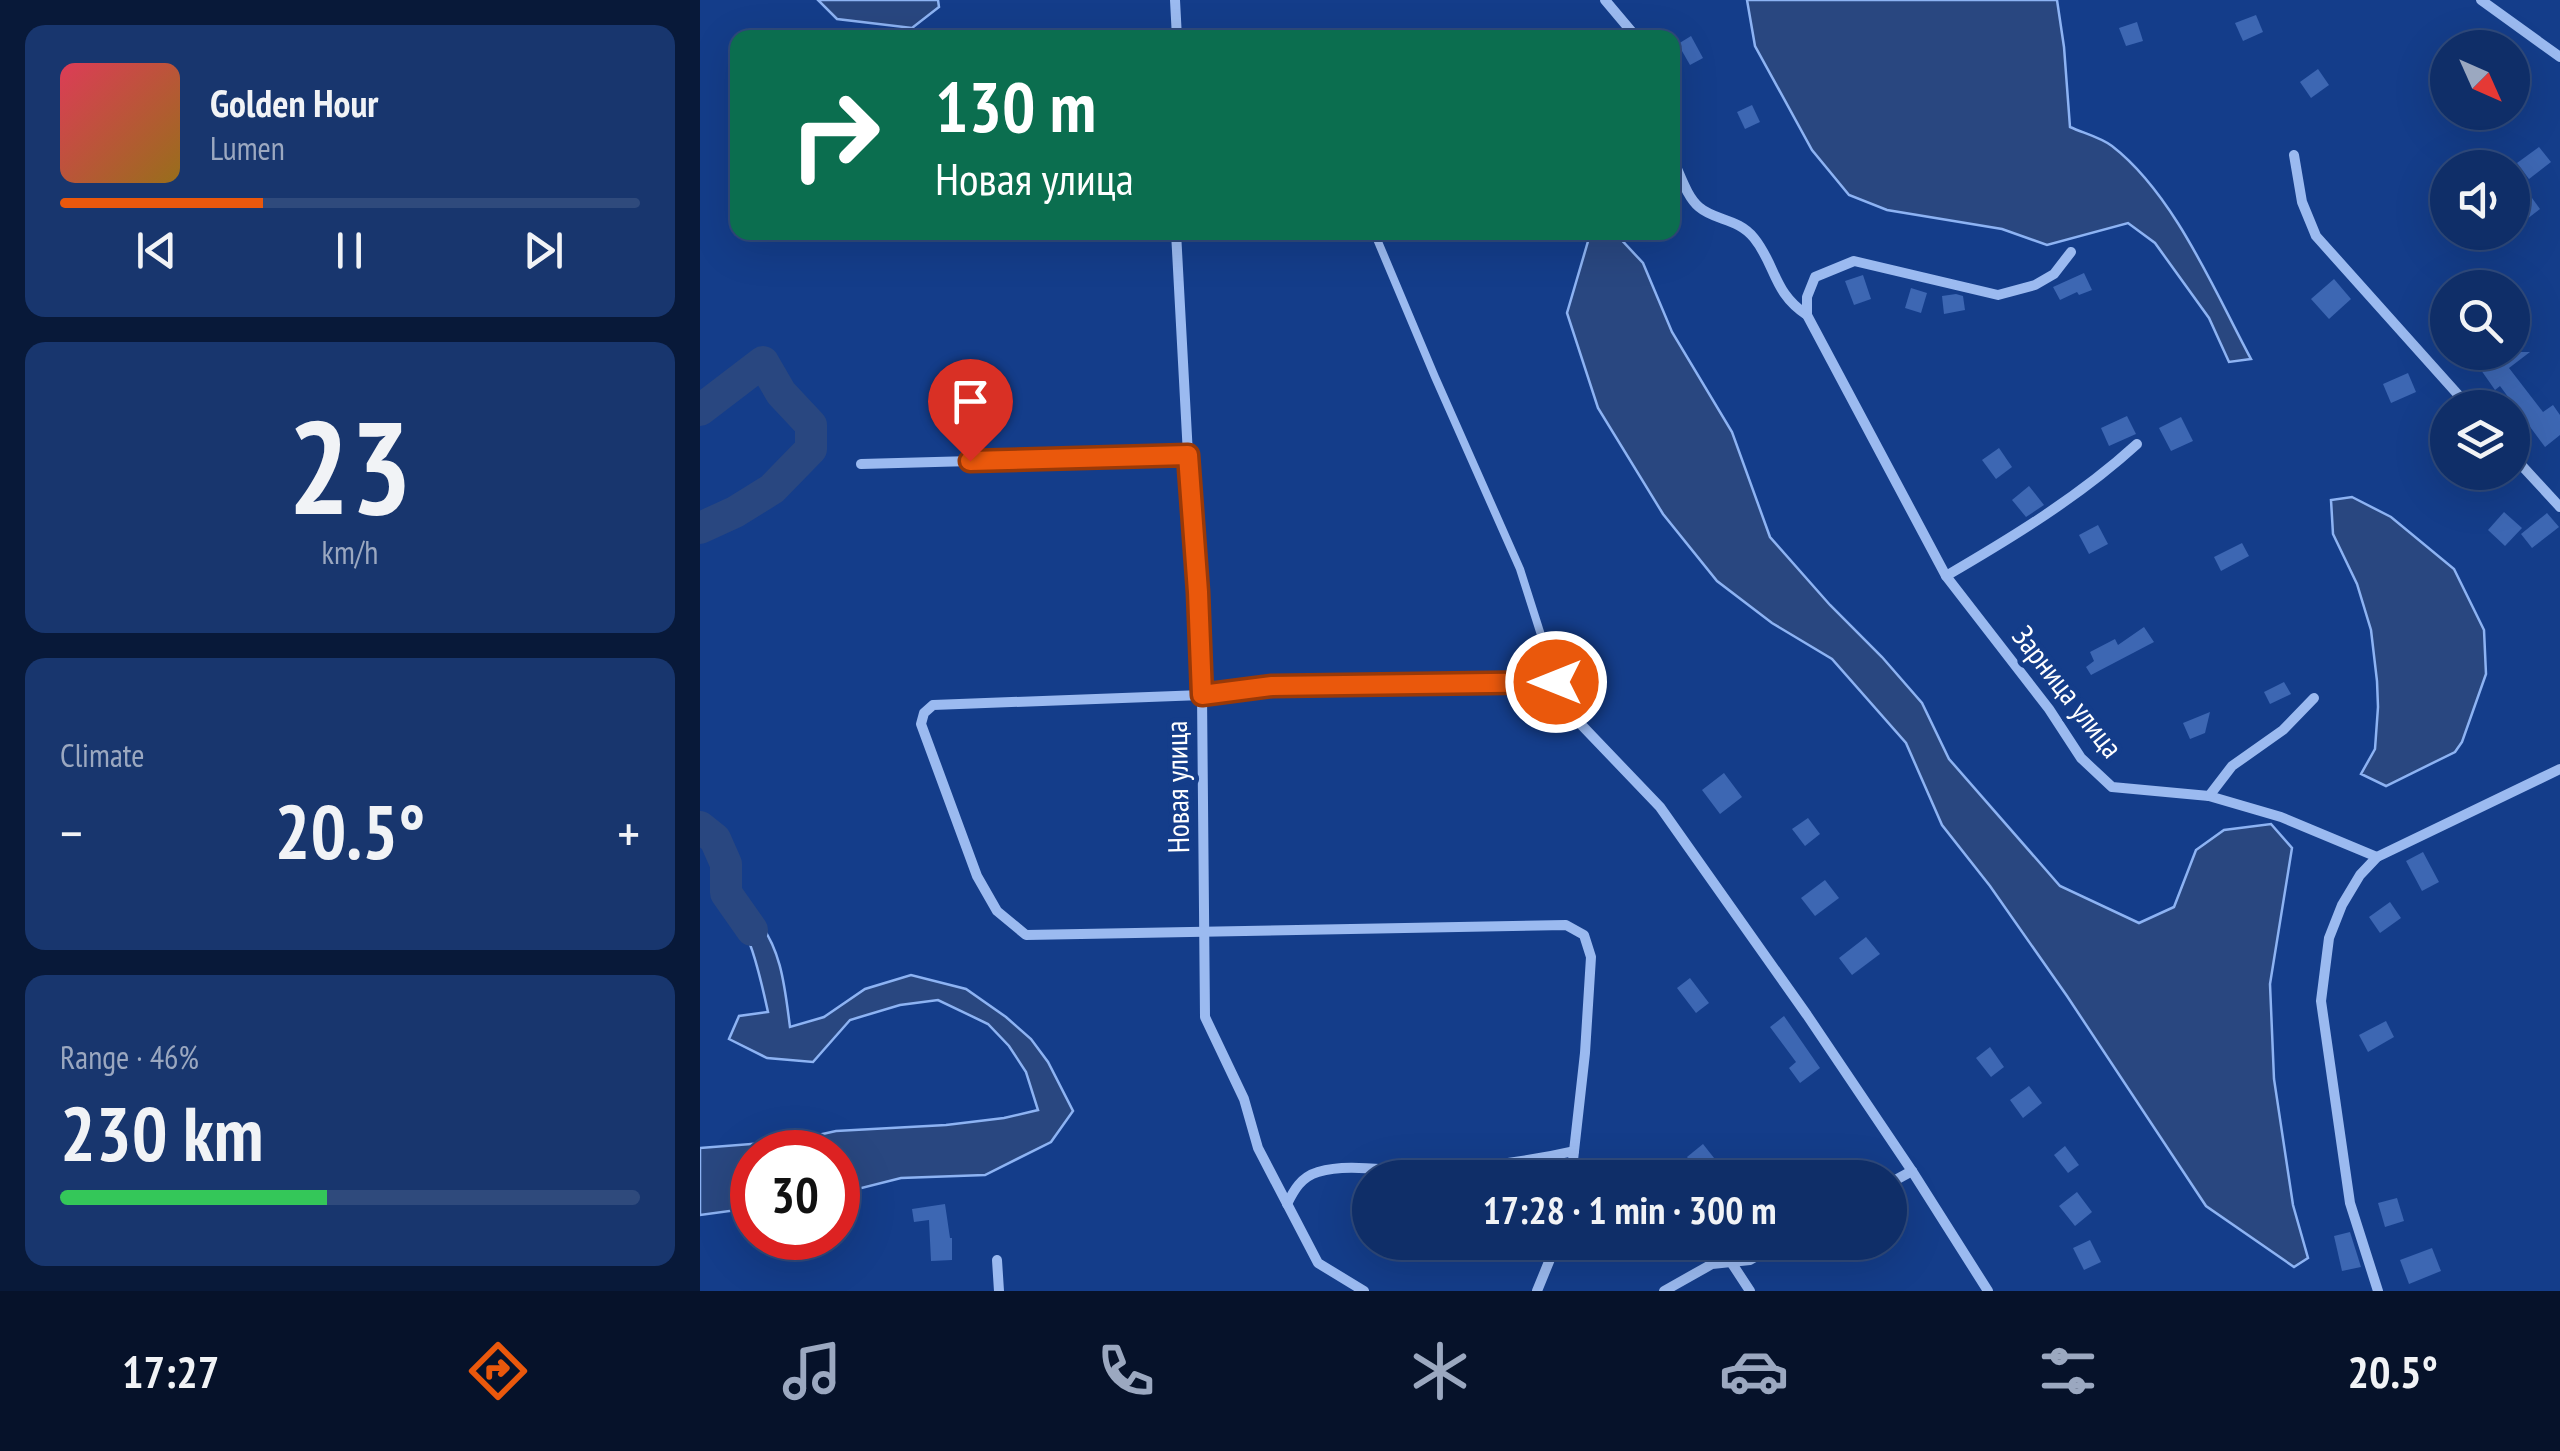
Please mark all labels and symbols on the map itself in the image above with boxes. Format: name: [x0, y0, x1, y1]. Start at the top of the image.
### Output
north arrow: [2430, 30, 2530, 130]
pin: [928, 359, 1013, 462]
street label: Зарница улица: [2004, 617, 2132, 765]
position arrow: [1504, 630, 1608, 734]
street label: Новая улица: [1156, 720, 1197, 854]
speed limit sign: 30: [730, 1130, 860, 1260]

